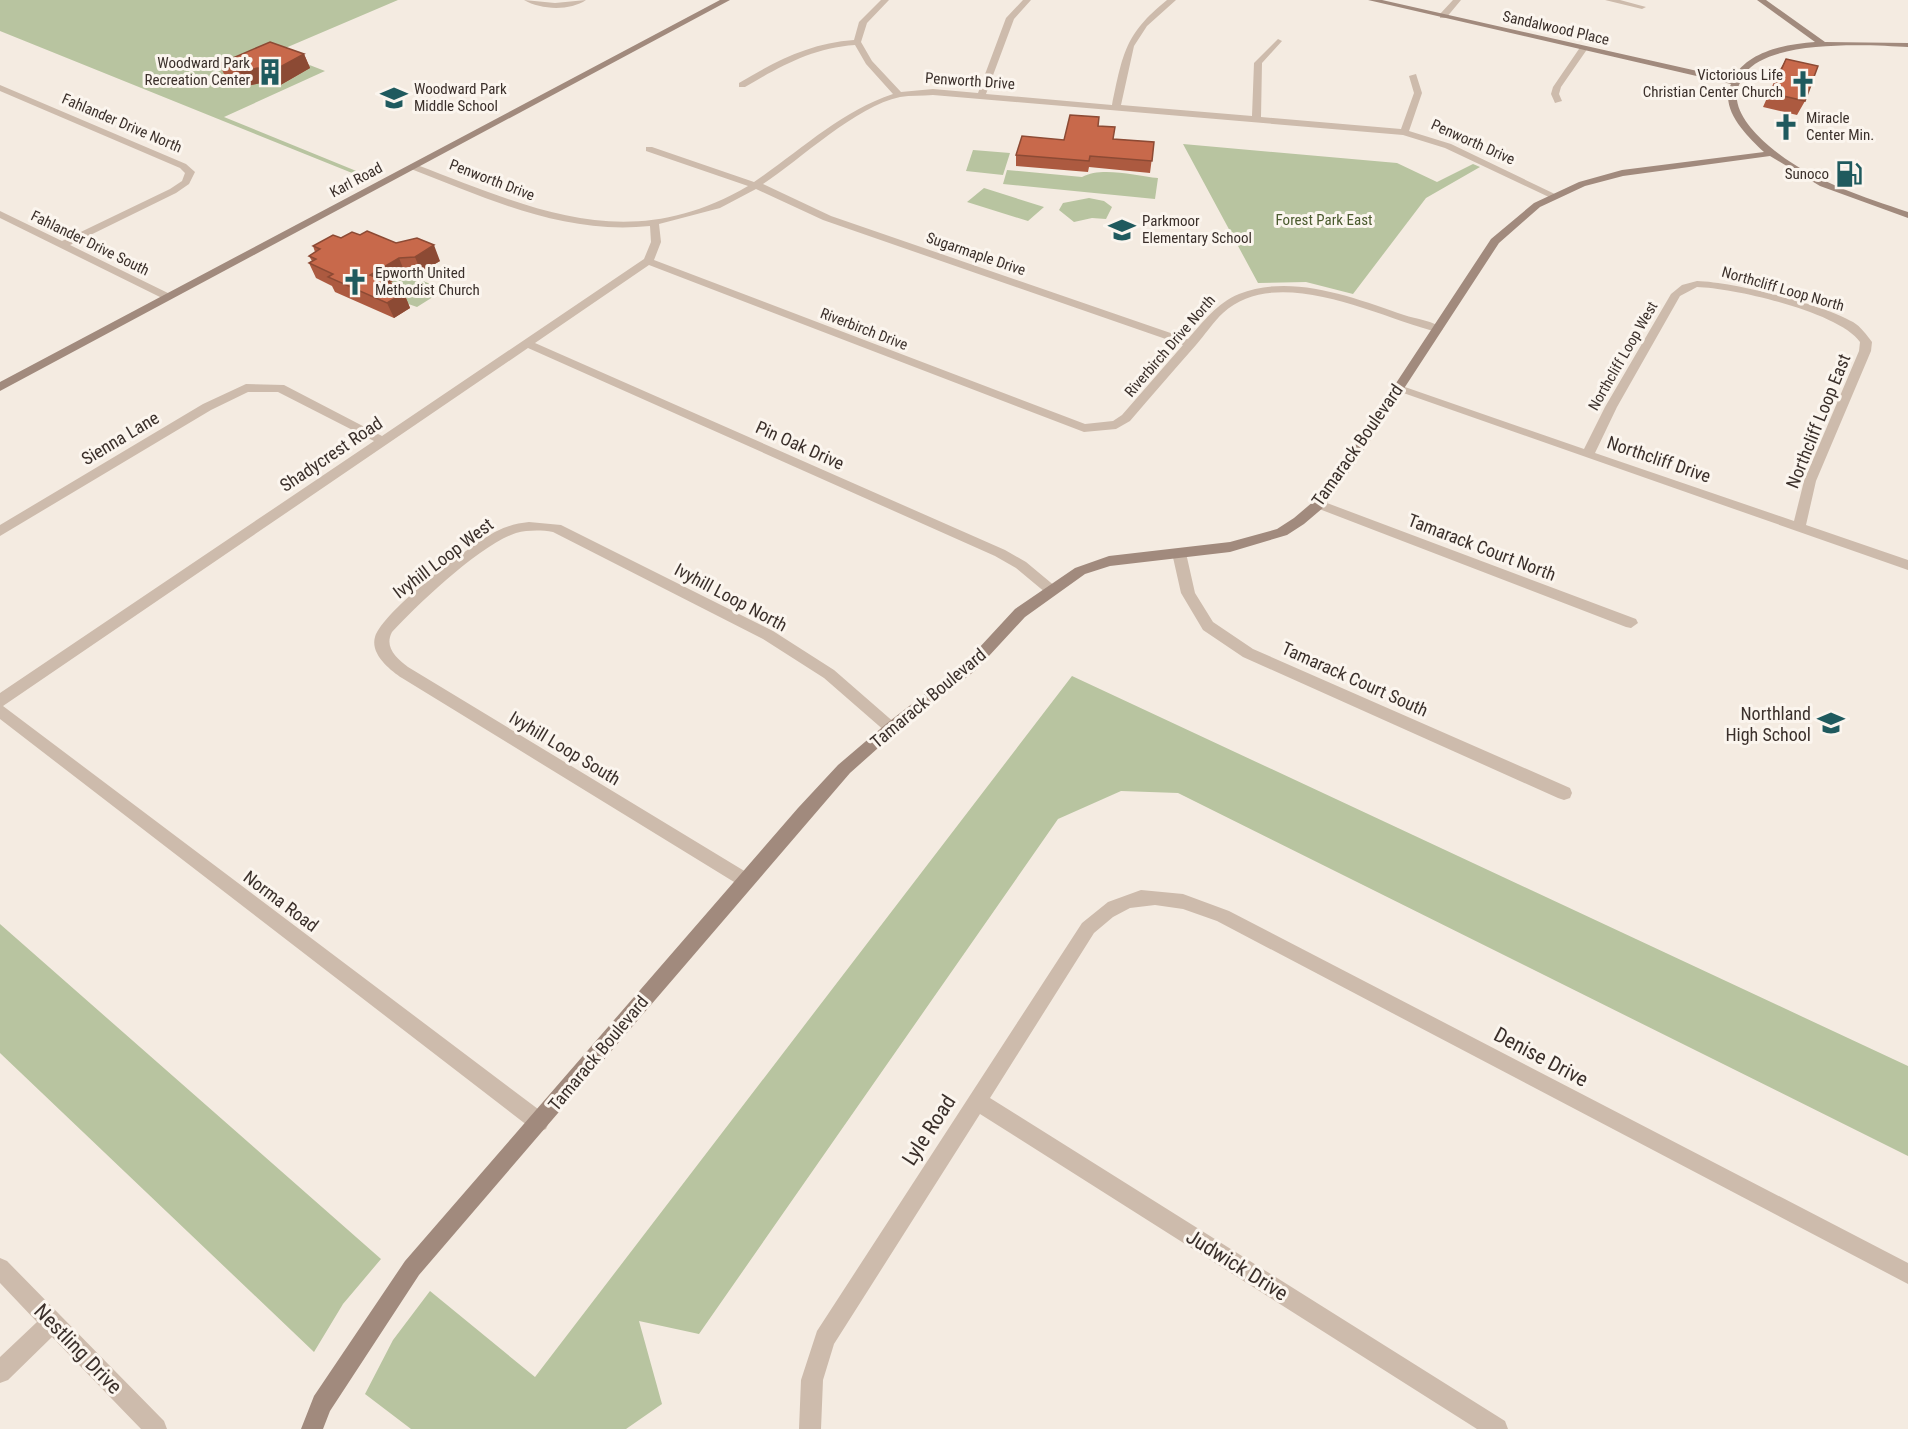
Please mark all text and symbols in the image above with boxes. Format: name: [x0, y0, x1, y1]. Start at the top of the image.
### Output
street label: Sandalwood Place: [1501, 7, 1611, 49]
place label: Woodward Park Recreation Center: [144, 54, 250, 89]
building icon: Woodward Park Recreation Center: [255, 57, 285, 87]
place label: Victorious Life Christian Center Church: [1643, 66, 1783, 101]
street label: Penworth Drive: [925, 69, 1015, 93]
church icon: Victorious Life Christian Center Church: [1788, 69, 1818, 99]
place label: Woodward Park Middle School: [414, 80, 507, 115]
school or university icon: Woodward Park Middle School: [379, 83, 409, 113]
street label: Fahlander Drive North: [59, 90, 185, 156]
place label: Miracle Center Min.: [1806, 109, 1874, 144]
church icon: Miracle Center Min.: [1771, 112, 1801, 142]
street label: Penworth Drive: [1428, 116, 1518, 168]
street label: Penworth Drive: [447, 156, 537, 204]
street label: Karl Road: [327, 159, 385, 201]
fuel station icon: Sunoco: [1834, 159, 1864, 189]
place label: Sunoco: [1785, 165, 1829, 183]
street label: Fahlander Drive South: [28, 207, 152, 279]
park label: Forest Park East: [1276, 211, 1372, 229]
place label: Parkmoor Elementary School: [1142, 212, 1252, 247]
school or university icon: Parkmoor Elementary School: [1107, 215, 1137, 245]
street label: Sugarmaple Drive: [924, 229, 1028, 279]
street label: Northcliff Loop North: [1720, 263, 1846, 315]
place label: Epworth United Methodist Church: [375, 264, 480, 299]
church icon: Epworth United Methodist Church: [340, 267, 370, 297]
street label: Riverbirch Drive North: [1121, 291, 1219, 401]
street label: Northcliff Loop West: [1585, 298, 1661, 414]
street label: Riverbirch Drive: [818, 304, 910, 354]
street label: Northcliff Loop East: [1781, 351, 1855, 491]
street label: Tamarack Boulevard: [1307, 380, 1407, 510]
street label: Sienna Lane: [78, 407, 162, 469]
street label: Shadycrest Road: [276, 412, 386, 496]
street label: Pin Oak Drive: [753, 416, 847, 474]
street label: Northcliff Drive: [1604, 431, 1714, 487]
street label: Tamarack Court North: [1405, 509, 1559, 585]
street label: Ivyhill Loop West: [389, 514, 497, 602]
street label: Ivyhill Loop North: [671, 558, 791, 636]
street label: Tamarack Court South: [1279, 637, 1431, 721]
street label: Tamarack Boulevard: [866, 644, 990, 752]
place label: Northland High School: [1725, 703, 1811, 745]
street label: Ivyhill Loop South: [506, 707, 624, 789]
school or university icon: Northland High School: [1816, 708, 1846, 738]
street label: Norma Road: [239, 866, 323, 936]
street label: Tamarack Boulevard: [544, 991, 652, 1115]
street label: Denise Drive: [1490, 1022, 1592, 1092]
street label: Lyle Road: [897, 1090, 961, 1170]
street label: Judwick Drive: [1182, 1224, 1292, 1306]
street label: Nestling Drive: [29, 1299, 127, 1399]

